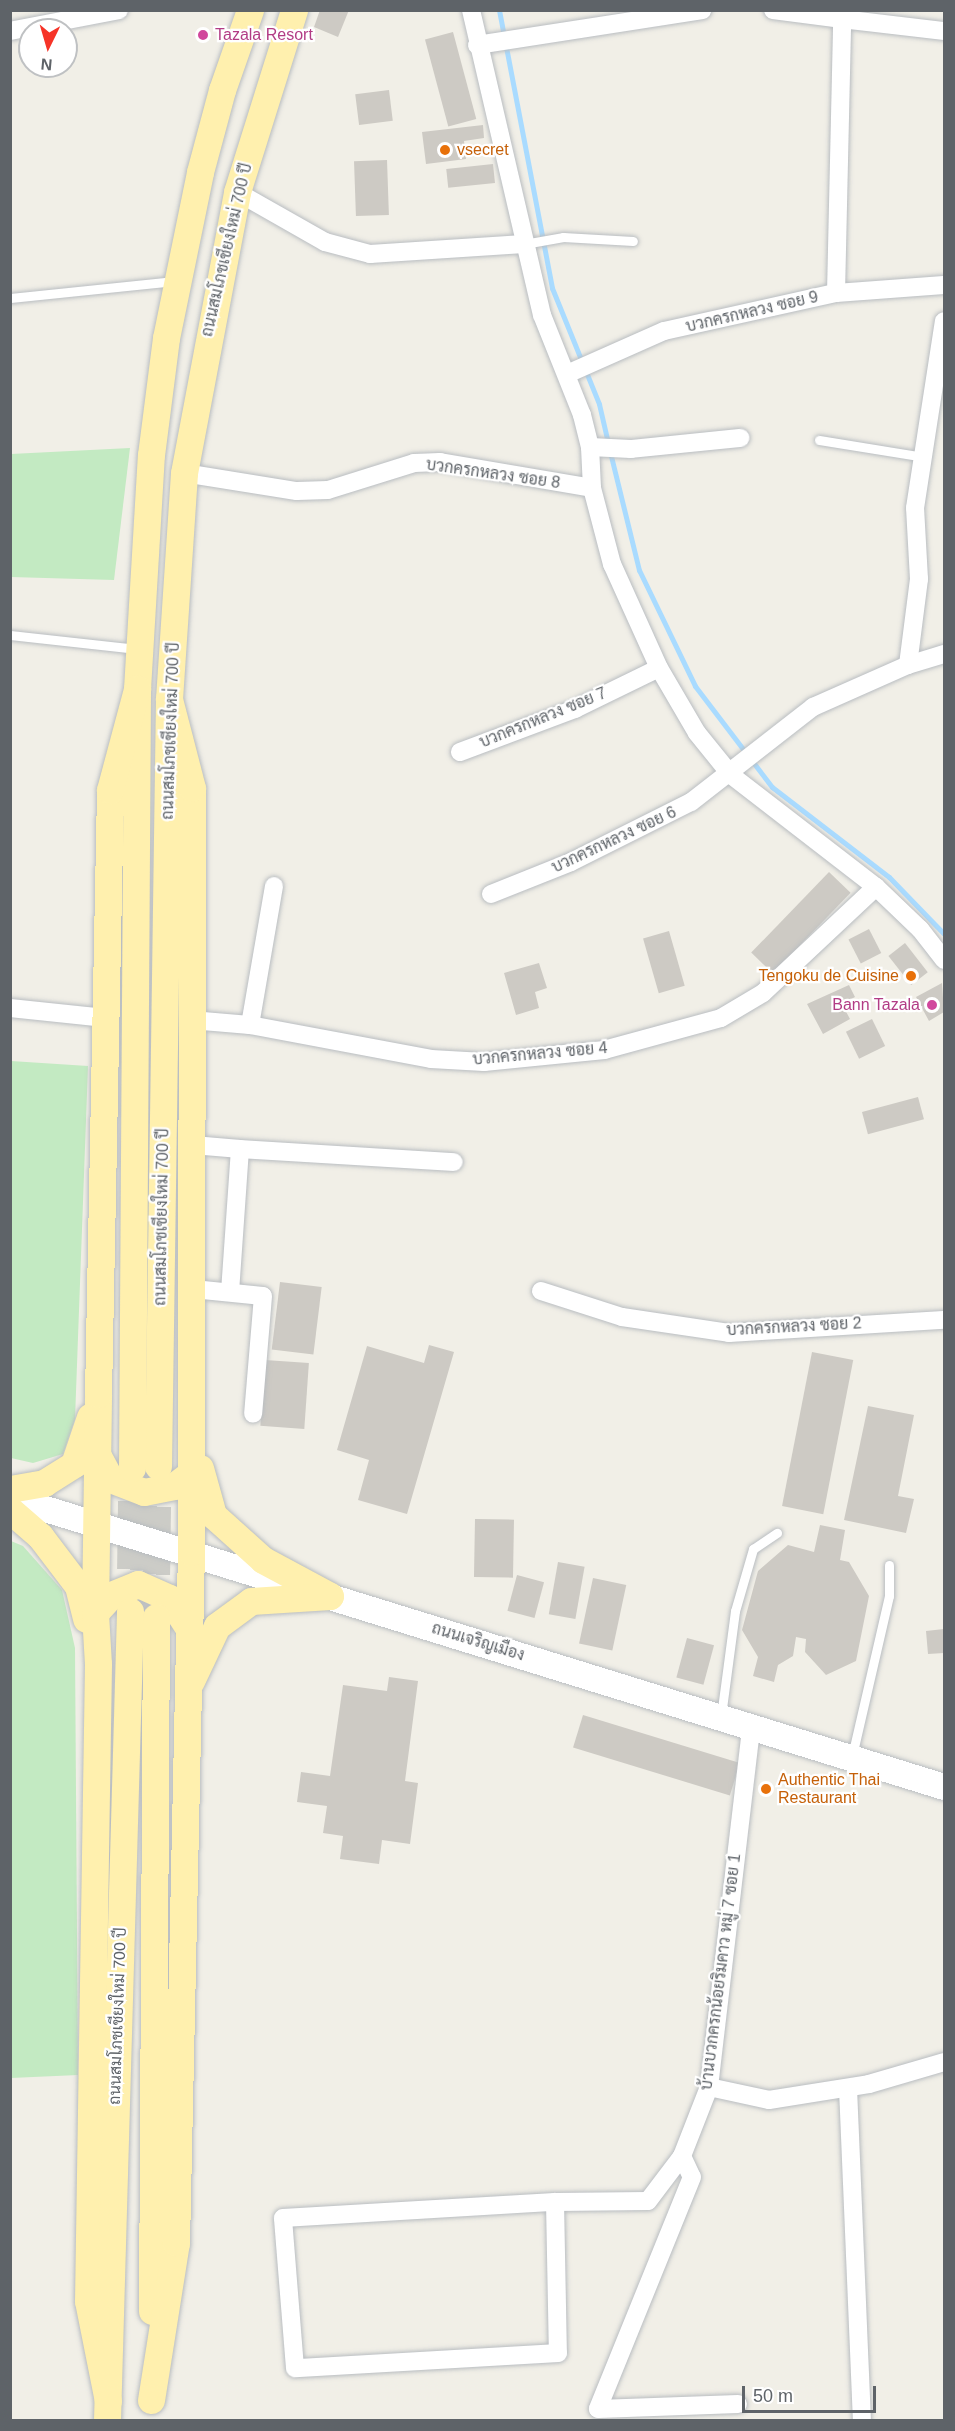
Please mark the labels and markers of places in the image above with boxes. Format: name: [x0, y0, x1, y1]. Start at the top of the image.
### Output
place label: Tazala Resort: [215, 25, 313, 45]
marker: Tazala Resort: [196, 28, 210, 42]
place label: vsecret: [457, 140, 509, 160]
marker: vsecret: [438, 143, 452, 157]
place label: Tengoku de Cuisine: [758, 966, 899, 986]
marker: Tengoku de Cuisine: [904, 969, 918, 983]
place label: Bann Tazala: [832, 995, 920, 1015]
marker: Bann Tazala: [925, 998, 939, 1012]
place label: Authentic Thai Restaurant: [778, 1770, 880, 1808]
marker: Authentic Thai Restaurant: [759, 1782, 773, 1796]

